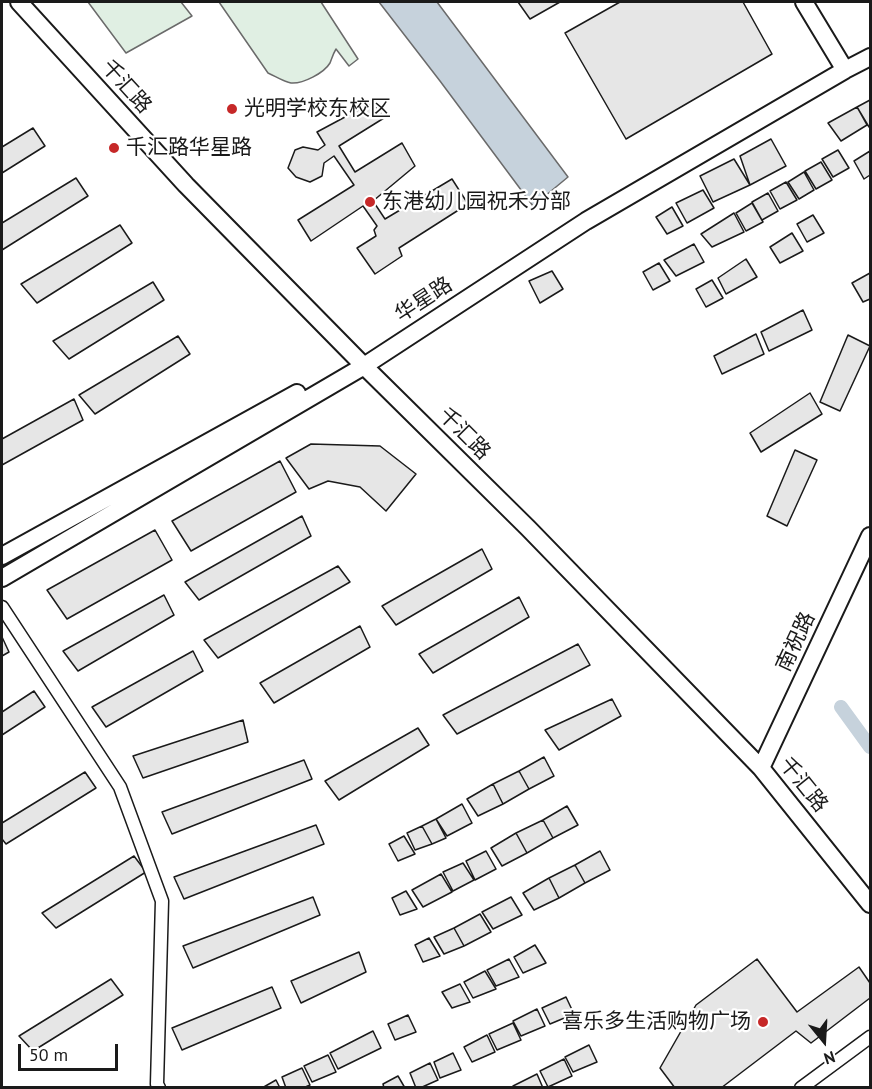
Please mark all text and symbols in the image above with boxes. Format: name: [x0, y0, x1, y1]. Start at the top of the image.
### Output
street label: 千汇路: [96, 55, 156, 119]
place label: 光明学校东校区: [244, 96, 391, 122]
marker: 光明学校东校区: [225, 102, 239, 116]
place label: 千汇路华星路: [126, 135, 252, 161]
marker: 千汇路华星路: [107, 141, 121, 155]
place label: 东港幼儿园祝禾分部: [382, 189, 571, 215]
marker: 东港幼儿园祝禾分部: [363, 195, 377, 209]
street label: 华星路: [391, 272, 457, 328]
street label: 千汇路: [433, 403, 495, 465]
street label: 南祝路: [771, 608, 821, 676]
street label: 千汇路: [773, 753, 833, 817]
place label: 喜乐多生活购物广场: [562, 1009, 751, 1035]
north arrow: [794, 1011, 854, 1071]
marker: 喜乐多生活购物广场: [756, 1015, 770, 1029]
scale bar: [21, 1032, 122, 1070]
text: 50 m: [29, 1043, 68, 1066]
text: N: [821, 1047, 838, 1069]

